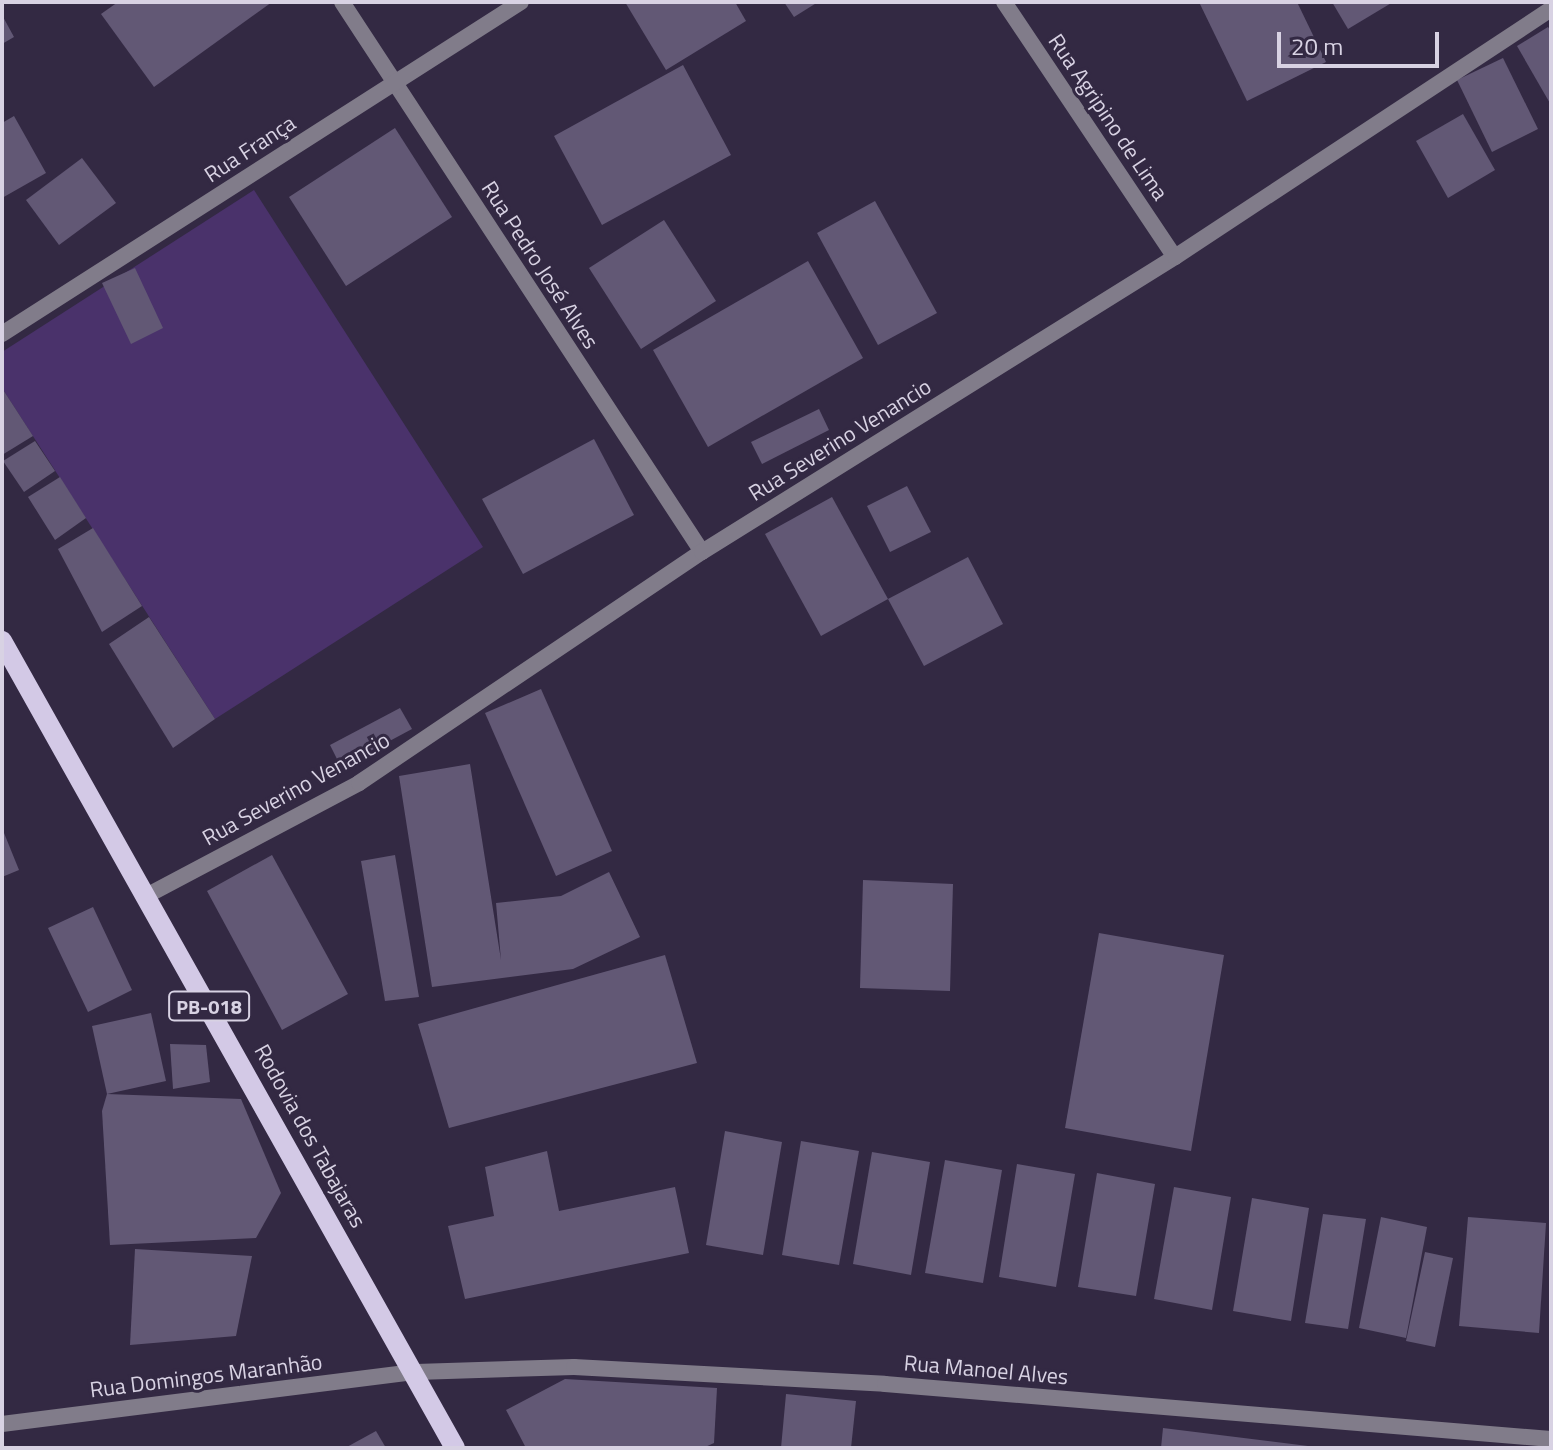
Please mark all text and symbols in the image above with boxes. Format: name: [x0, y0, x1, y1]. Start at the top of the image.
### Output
scale bar: [1281, 16, 1443, 66]
text: 20 m: [1291, 28, 1343, 64]
street label: Rua Agripino de Lima: [1043, 29, 1173, 205]
street label: Rua França: [200, 110, 300, 188]
street label: Rua Pedro José Alves: [476, 176, 604, 354]
street label: Rua Severino Venancio: [744, 373, 936, 507]
street label: Rua Severino Venancio: [198, 727, 394, 851]
road number: PB-018: [167, 990, 251, 1022]
street label: Rodovia dos Tabajaras: [249, 1040, 371, 1232]
street label: Rua Domingos Maranhão: [88, 1349, 324, 1403]
street label: Rua Manoel Alves: [903, 1350, 1069, 1390]

